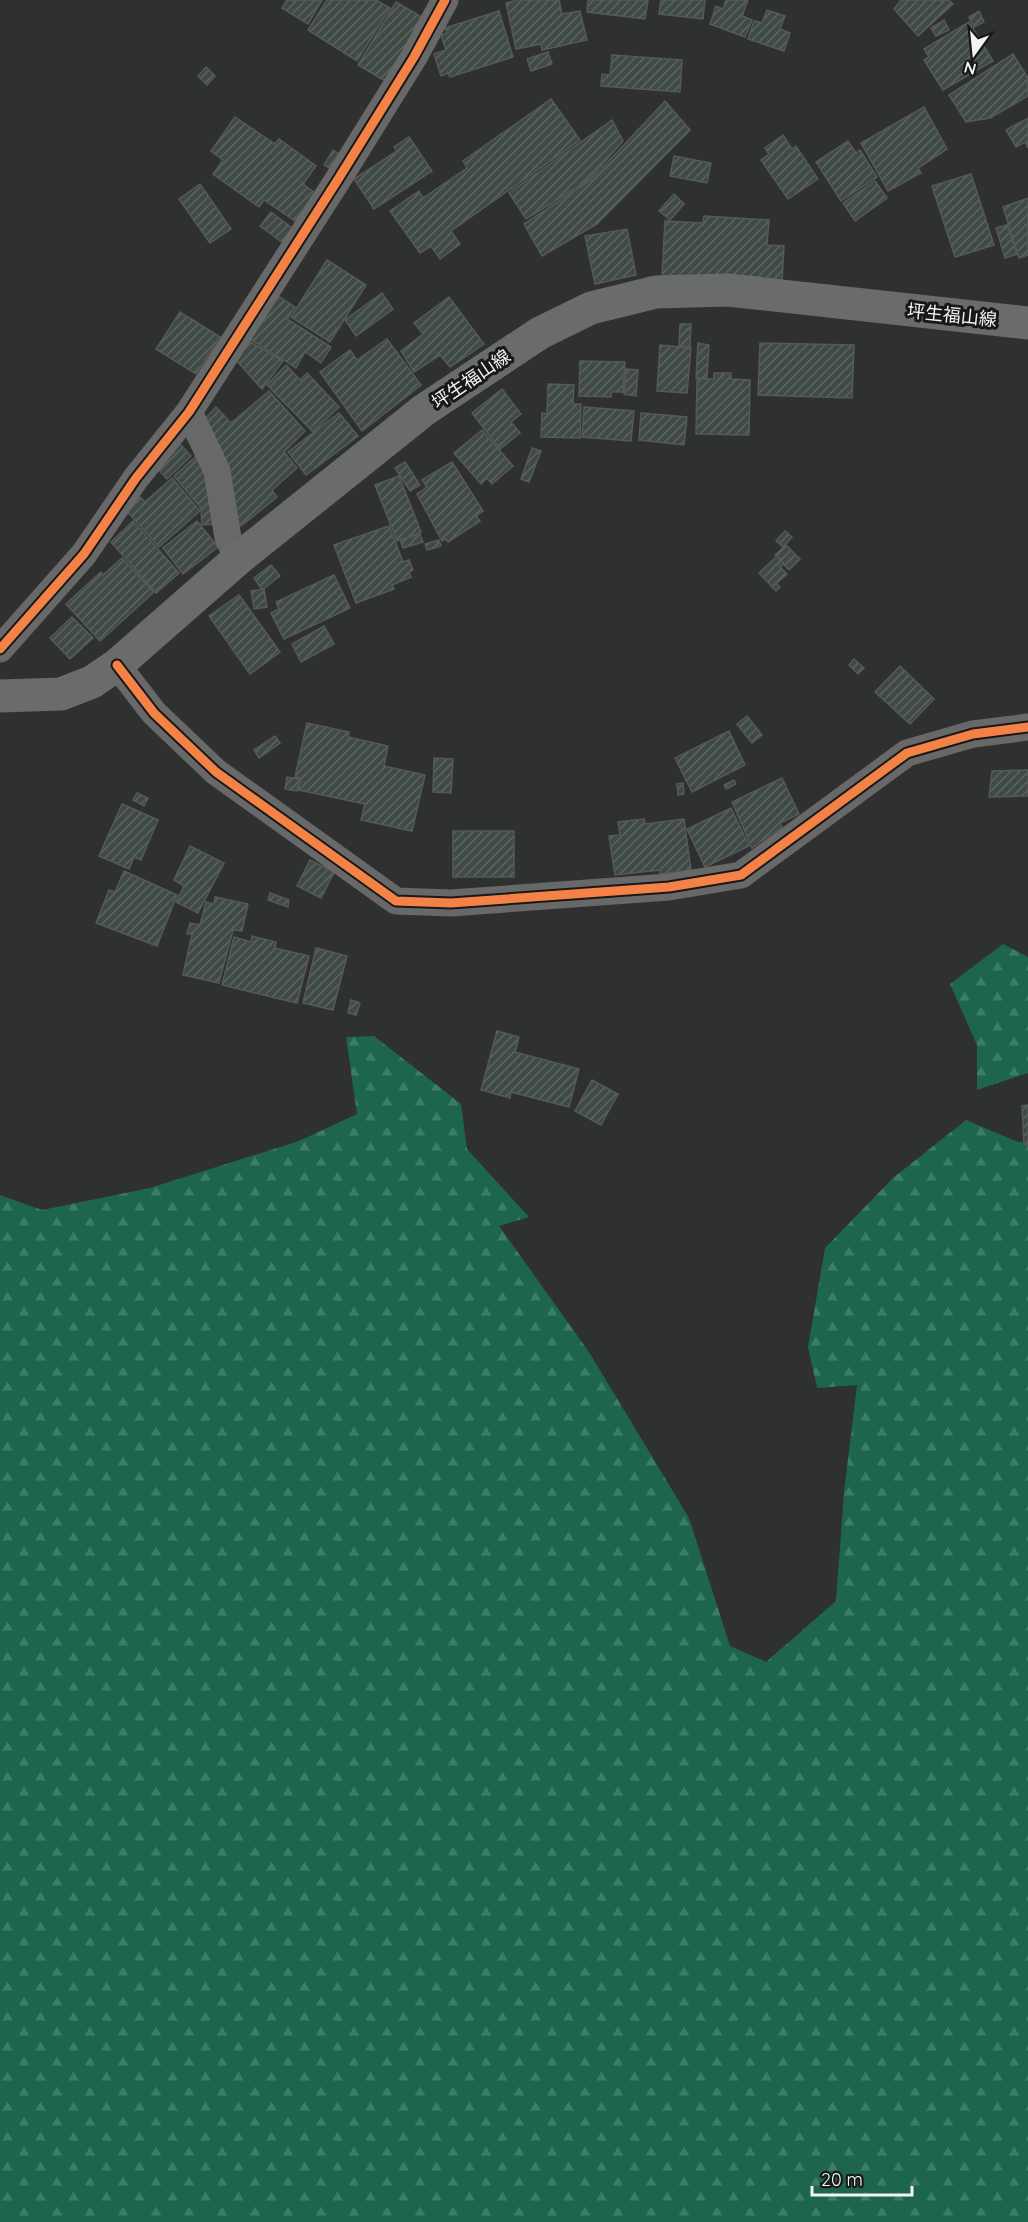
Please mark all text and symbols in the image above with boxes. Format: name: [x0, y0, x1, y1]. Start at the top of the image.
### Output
north arrow: [944, 24, 1004, 84]
text: N: [962, 57, 978, 80]
street label: 坪生福山線: [906, 299, 998, 331]
street label: 坪生福山線: [427, 344, 515, 414]
scale bar: [812, 2159, 912, 2197]
text: 20 m: [821, 2168, 863, 2191]

